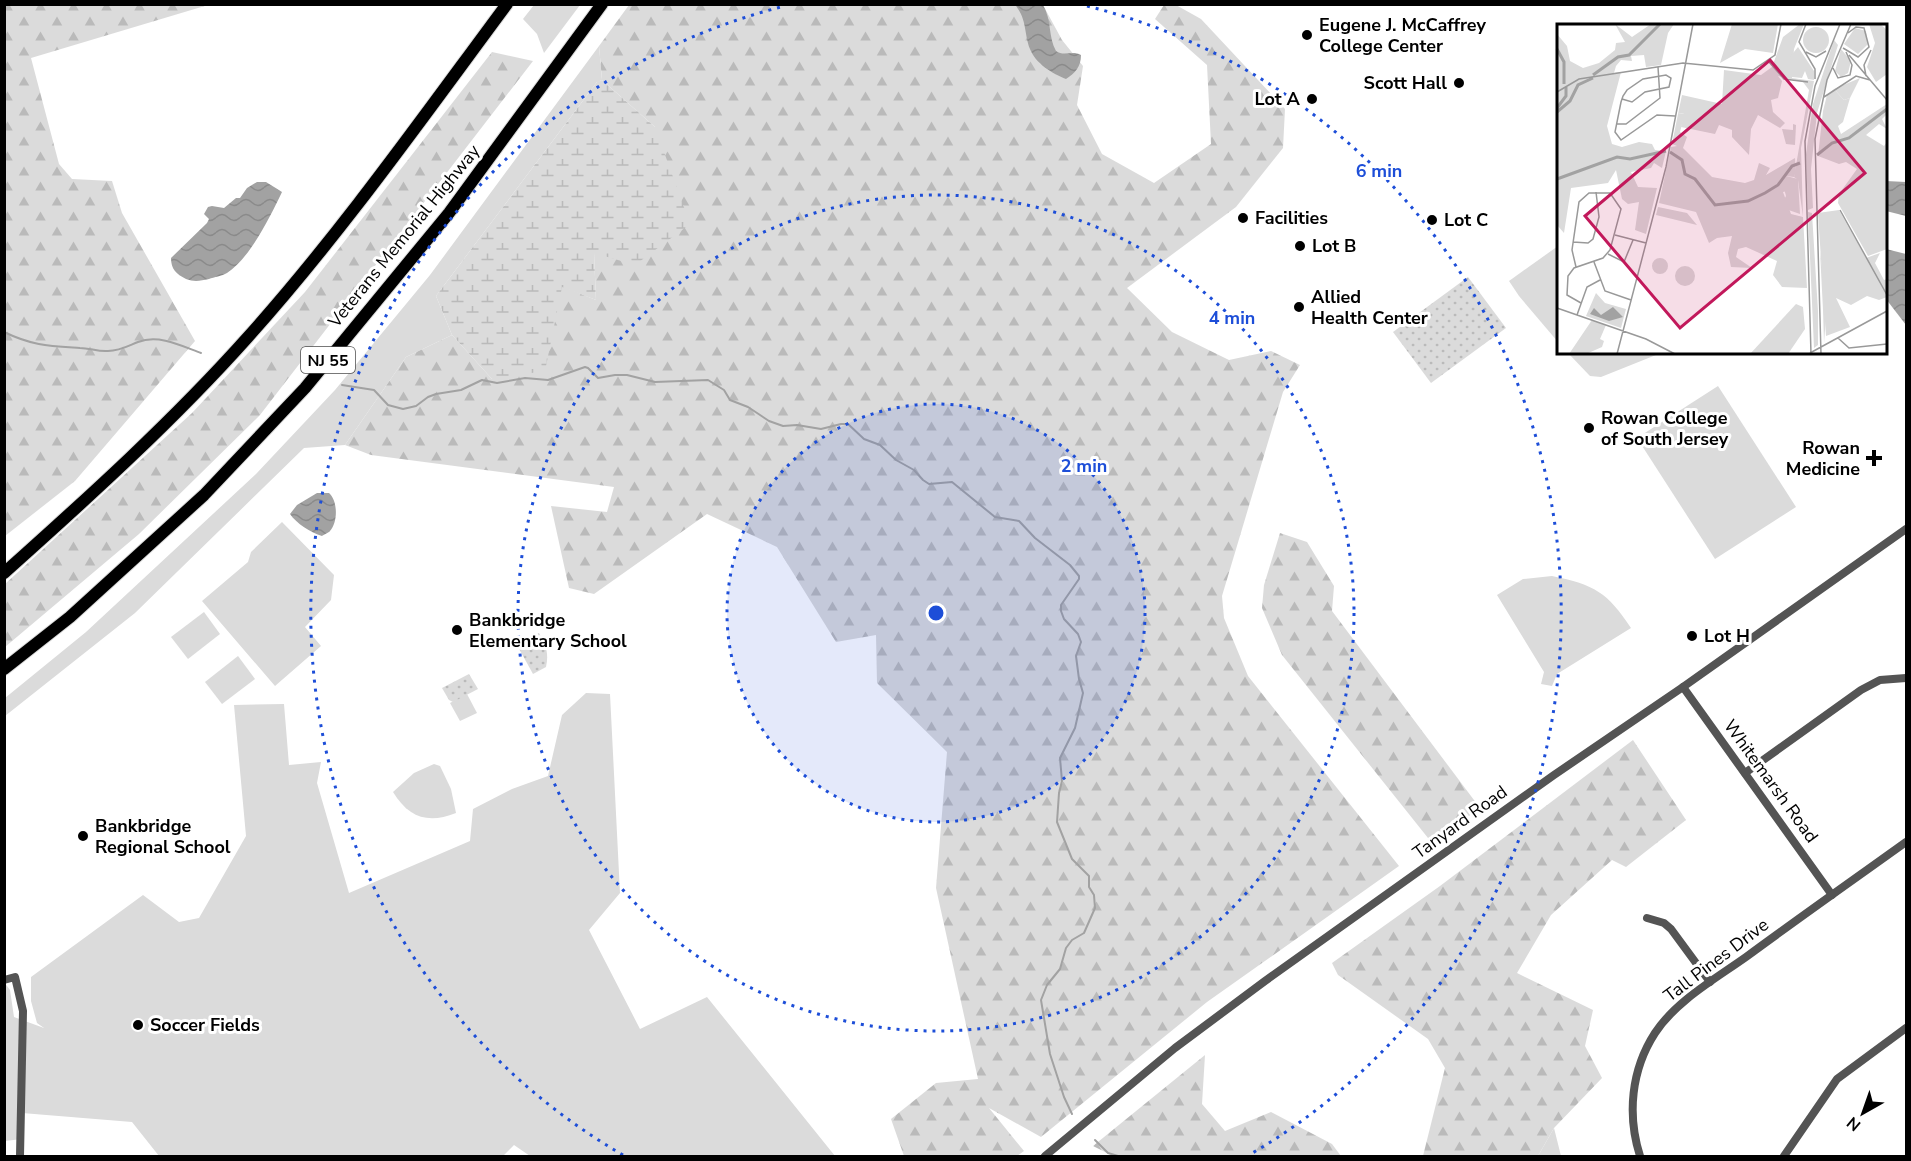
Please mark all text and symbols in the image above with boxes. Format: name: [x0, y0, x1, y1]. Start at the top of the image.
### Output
place label: Eugene J. McCaffrey College Center: [1319, 13, 1486, 58]
inset map: [1557, 24, 1887, 354]
marker: Eugene J. McCaffrey College Center: [1300, 28, 1314, 42]
place label: Scott Hall: [1364, 71, 1447, 95]
marker: Scott Hall: [1452, 76, 1466, 90]
place label: Lot A: [1255, 87, 1301, 111]
marker: Lot A: [1305, 92, 1319, 106]
street label: Veterans Memorial Highway: [322, 139, 486, 333]
text: 6 min: [1356, 159, 1402, 183]
place label: Facilities: [1255, 206, 1328, 230]
place label: Lot C: [1444, 208, 1488, 232]
marker: Facilities: [1236, 211, 1250, 225]
marker: Lot C: [1425, 213, 1439, 227]
place label: Lot B: [1312, 234, 1356, 258]
marker: Lot B: [1293, 239, 1307, 253]
place label: Allied Health Center: [1311, 285, 1428, 330]
marker: Allied Health Center: [1292, 300, 1306, 314]
text: 4 min: [1209, 306, 1255, 330]
road number: NJ 55: [301, 347, 355, 373]
place label: Rowan College of South Jersey: [1601, 406, 1729, 451]
marker: Rowan College of South Jersey: [1582, 421, 1596, 435]
place label: Rowan Medicine: [1786, 436, 1860, 481]
marker: Rowan Medicine: [1865, 449, 1883, 467]
text: 2 min: [1061, 454, 1107, 478]
centre of rings: [926, 603, 946, 623]
place label: Bankbridge Elementary School: [469, 608, 627, 653]
marker: Bankbridge Elementary School: [450, 623, 464, 637]
place label: Lot H: [1704, 624, 1750, 648]
marker: Lot H: [1685, 629, 1699, 643]
street label: Whitemarsh Road: [1718, 715, 1824, 847]
street label: Tanyard Road: [1408, 780, 1512, 864]
place label: Bankbridge Regional School: [95, 814, 231, 859]
marker: Bankbridge Regional School: [76, 829, 90, 843]
street label: Tall Pines Drive: [1659, 913, 1773, 1007]
place label: Soccer Fields: [150, 1013, 260, 1037]
marker: Soccer Fields: [131, 1018, 145, 1032]
north arrow: [1833, 1083, 1893, 1143]
text: N: [1842, 1111, 1866, 1136]

